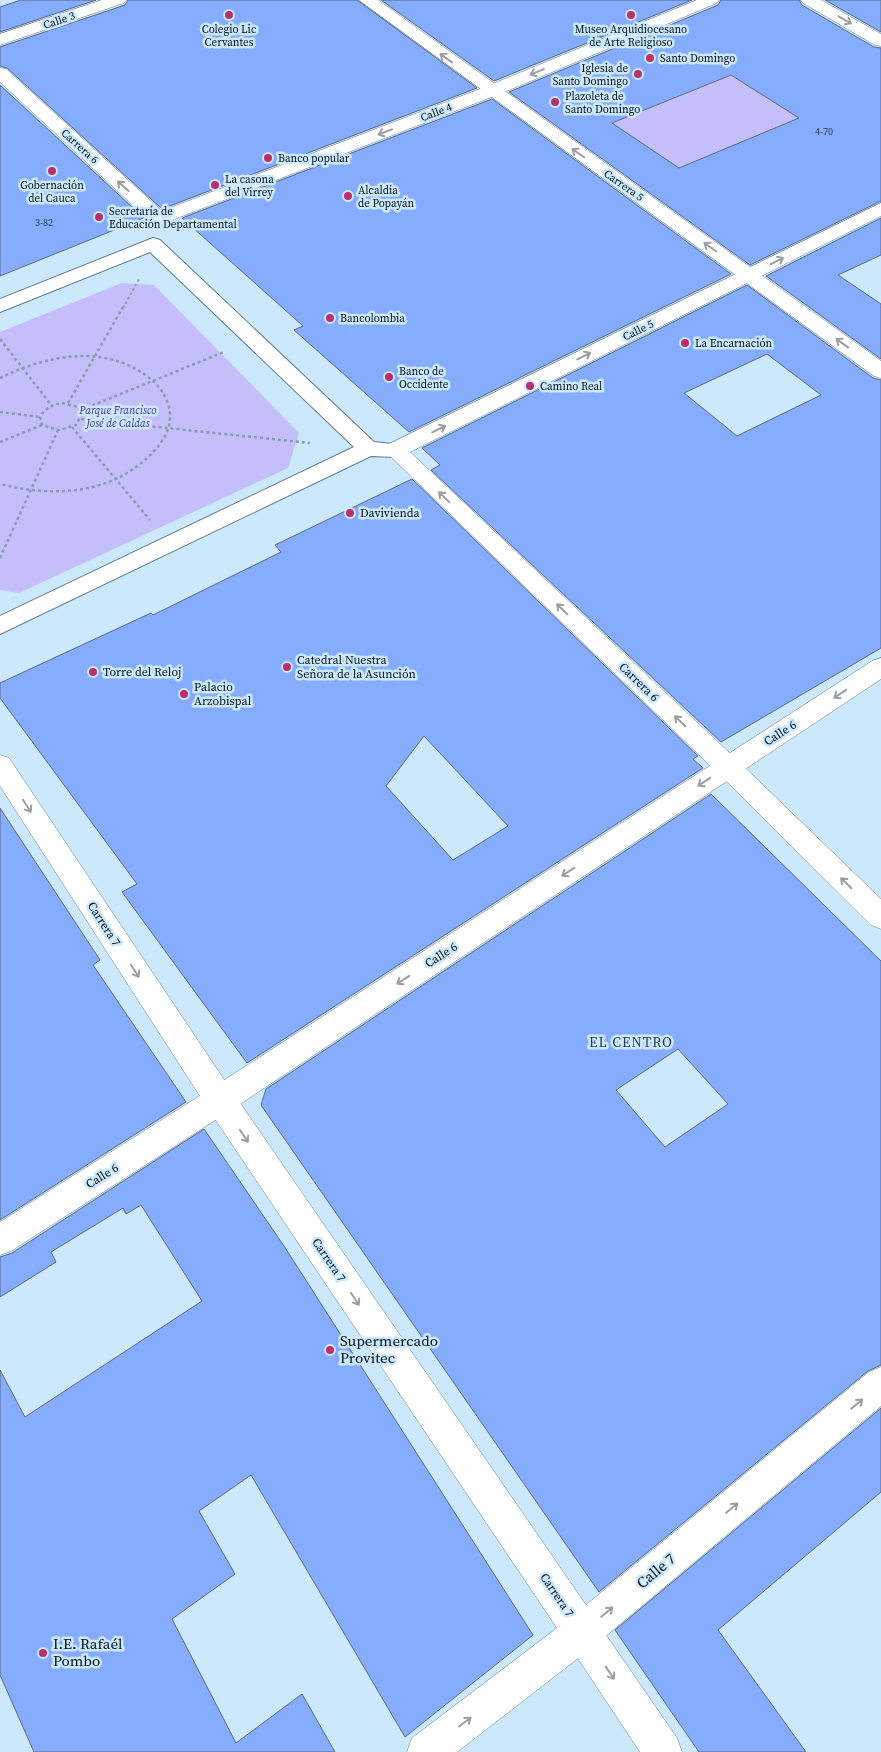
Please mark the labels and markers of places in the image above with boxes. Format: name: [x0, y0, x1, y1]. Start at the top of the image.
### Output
marker: Colegio Lic Cervantes: [223, 9, 235, 21]
marker: Museo Arquidiocesano de Arte Religioso: [625, 9, 637, 21]
place label: Colegio Lic Cervantes: [202, 22, 257, 50]
place label: Museo Arquidiocesano de Arte Religioso: [575, 22, 687, 50]
place label: Santo Domingo: [660, 51, 735, 66]
marker: Santo Domingo: [644, 52, 656, 64]
place label: Iglesia de Santo Domingo: [553, 61, 628, 89]
marker: Iglesia de Santo Domingo: [632, 68, 644, 80]
place label: Plazoleta de Santo Domingo: [565, 89, 640, 117]
marker: Plazoleta de Santo Domingo: [549, 96, 561, 108]
place label: Banco popular: [278, 151, 350, 166]
marker: Banco popular: [262, 152, 274, 164]
marker: Gobernación del Cauca: [46, 165, 58, 177]
place label: La casona del Virrey: [225, 172, 274, 200]
place label: Gobernación del Cauca: [20, 178, 84, 206]
marker: La casona del Virrey: [209, 179, 221, 191]
place label: Alcaldia de Popayán: [358, 183, 414, 211]
marker: Alcaldia de Popayán: [342, 190, 354, 202]
place label: Secretaría de Educación Departamental: [109, 204, 237, 232]
marker: Secretaría de Educación Departamental: [93, 211, 105, 223]
place label: Bancolombia: [340, 311, 405, 326]
marker: Bancolombia: [324, 312, 336, 324]
place label: La Encarnación: [695, 336, 773, 351]
marker: La Encarnación: [679, 337, 691, 349]
place label: Banco de Occidente: [399, 364, 449, 392]
marker: Banco de Occidente: [383, 371, 395, 383]
place label: Camino Real: [540, 379, 602, 394]
marker: Camino Real: [524, 380, 536, 392]
place label: Davivienda: [360, 505, 421, 521]
marker: Davivienda: [344, 507, 356, 519]
place label: Catedral Nuestra Señora de la Asunción: [297, 652, 416, 682]
marker: Catedral Nuestra Señora de la Asunción: [281, 661, 293, 673]
place label: Torre del Reloj: [103, 664, 181, 680]
marker: Torre del Reloj: [87, 666, 99, 678]
place label: Palacio Arzobispal: [194, 679, 252, 709]
marker: Palacio Arzobispal: [178, 688, 190, 700]
place label: Supermercado Provitec: [340, 1330, 438, 1368]
marker: Supermercado Provitec: [324, 1344, 336, 1356]
place label: I.E. Rafaél Pombo: [53, 1633, 123, 1671]
marker: I.E. Rafaél Pombo: [37, 1647, 49, 1659]

